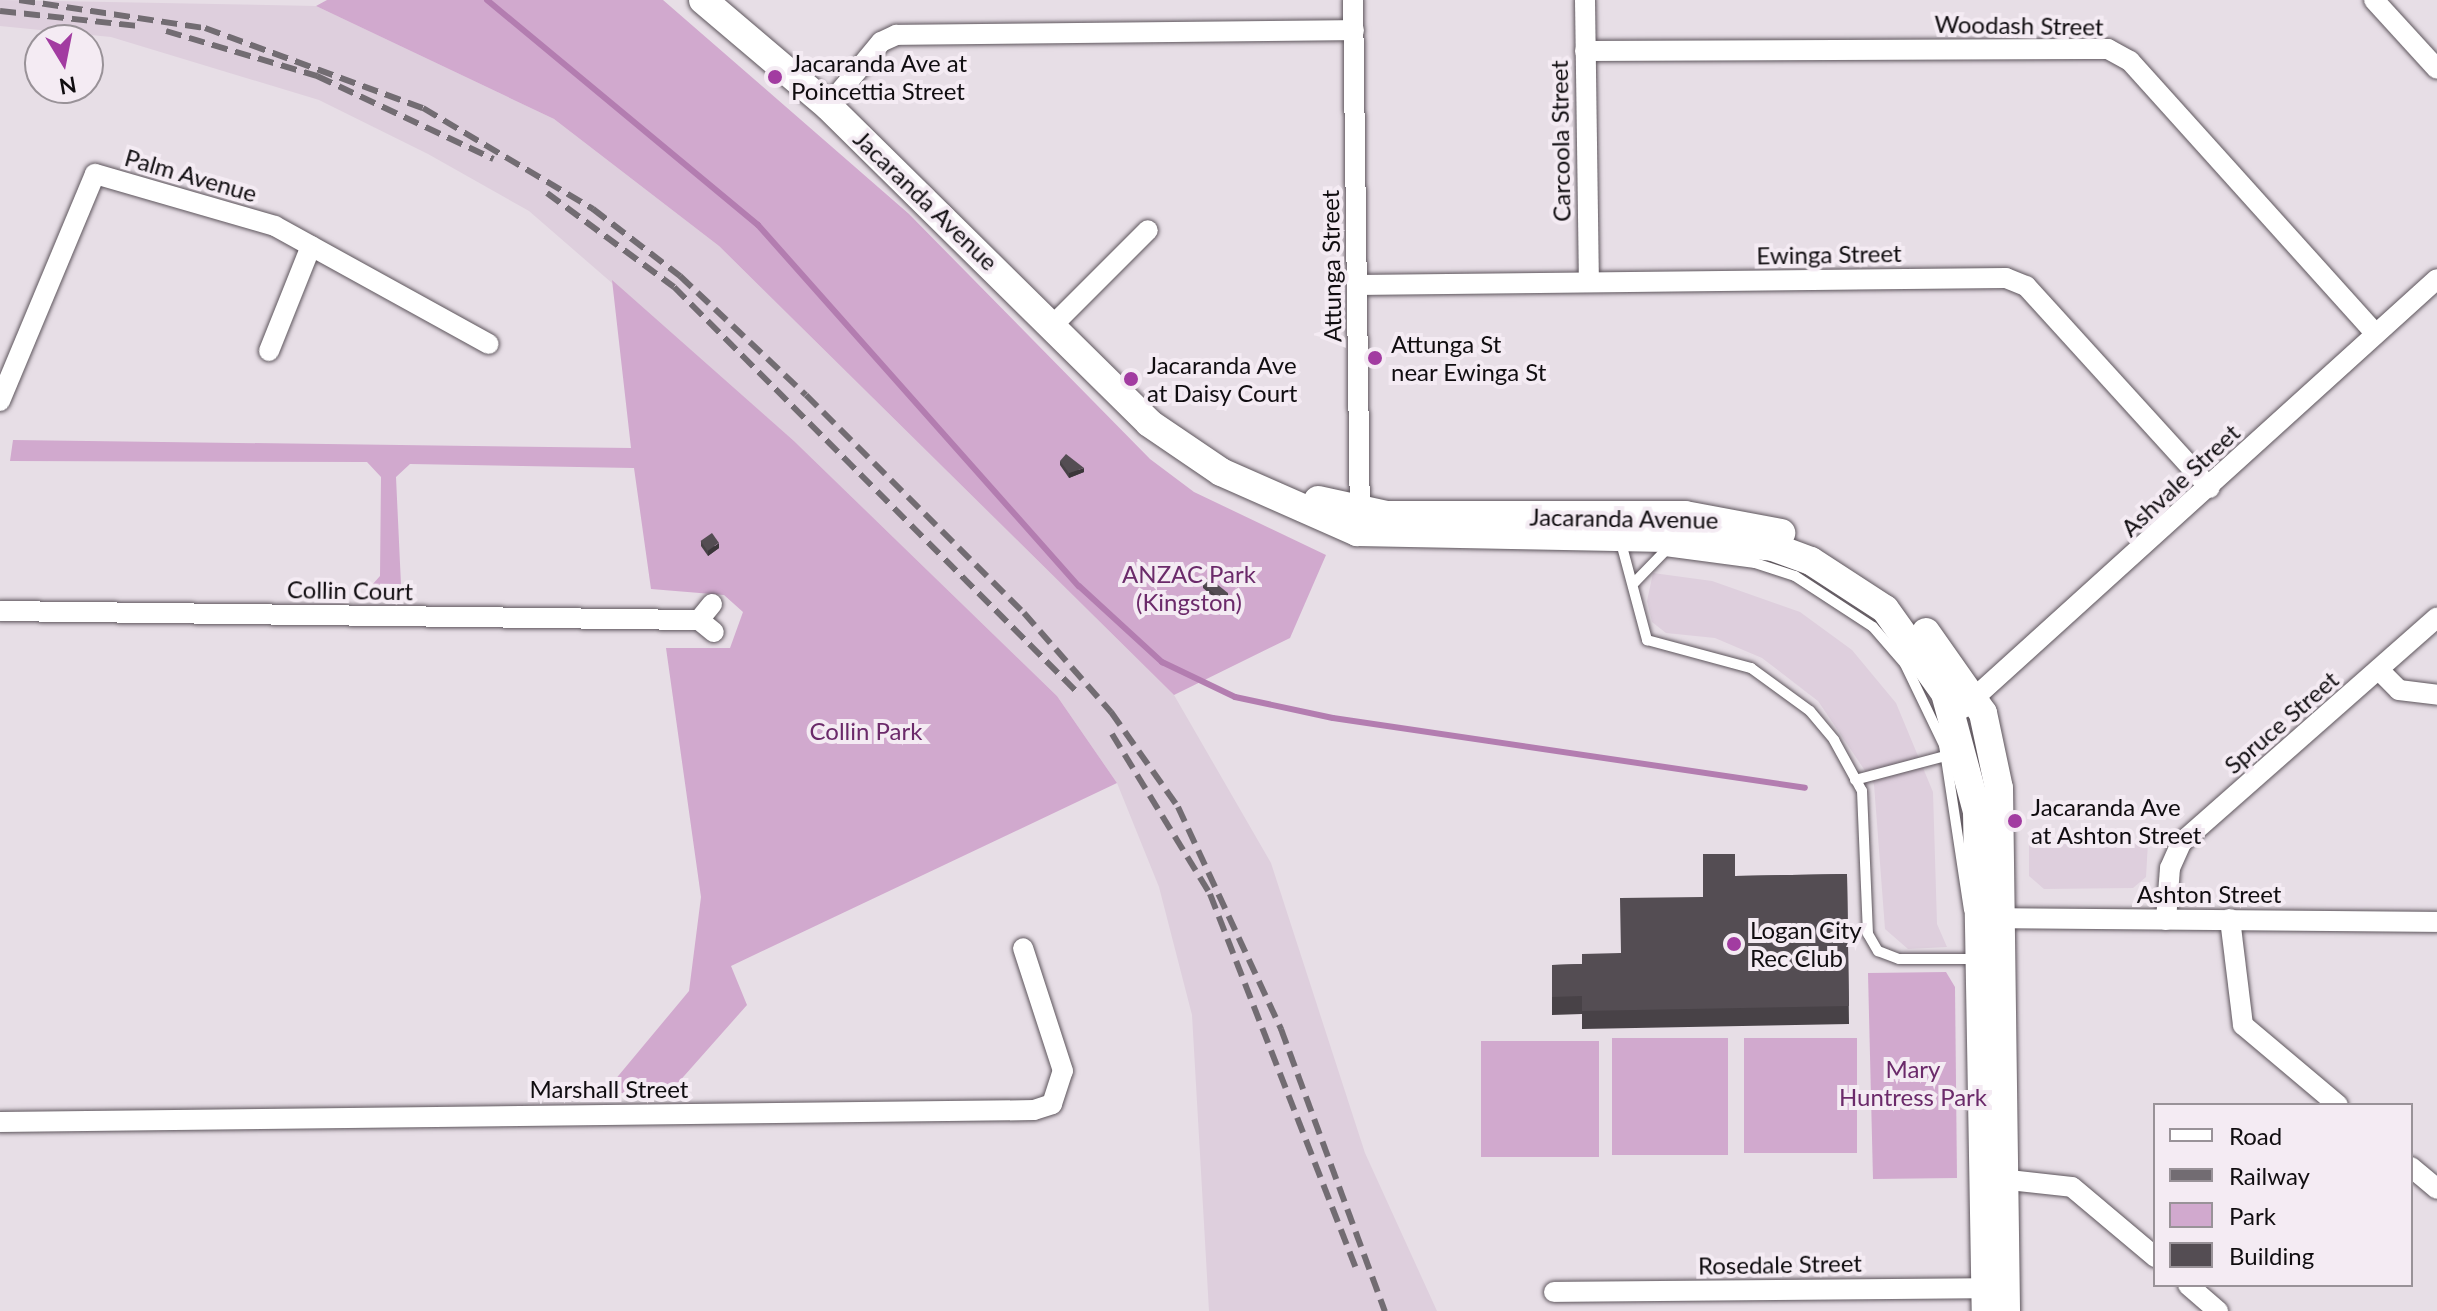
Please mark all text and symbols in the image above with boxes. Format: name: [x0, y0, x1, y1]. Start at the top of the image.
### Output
street label: Woodash Street: [1934, 9, 2104, 41]
north arrow: [24, 24, 104, 104]
place label: Jacaranda Ave at Poincettia Street: [791, 49, 968, 105]
street label: Carcoola Street: [1544, 60, 1576, 222]
marker: Jacaranda Ave at Poincettia Street: [766, 68, 784, 86]
text: N: [57, 71, 79, 101]
street label: Jacaranda Avenue: [848, 124, 1004, 276]
street label: Palm Avenue: [121, 142, 261, 208]
street label: Attunga Street: [1315, 190, 1347, 342]
street label: Ewinga Street: [1756, 238, 1902, 270]
place label: Attunga St near Ewinga St: [1391, 330, 1547, 386]
marker: Attunga St near Ewinga St: [1366, 349, 1384, 367]
place label: Jacaranda Ave at Daisy Court: [1147, 351, 1298, 407]
marker: Jacaranda Ave at Daisy Court: [1122, 370, 1140, 388]
street label: Ashvale Street: [2115, 418, 2245, 542]
street label: Jacaranda Avenue: [1529, 502, 1719, 534]
park label: ANZAC Park (Kingston): [1122, 560, 1256, 616]
street label: Collin Court: [287, 575, 413, 605]
street label: Spruce Street: [2218, 665, 2344, 779]
park label: Collin Park: [810, 717, 922, 745]
place label: Jacaranda Ave at Ashton Street: [2031, 793, 2202, 849]
marker: Jacaranda Ave at Ashton Street: [2006, 812, 2024, 830]
street label: Ashton Street: [2137, 880, 2281, 908]
place label: Logan City Rec Club: [1750, 916, 1862, 972]
marker: Logan City Rec Club: [1725, 935, 1743, 953]
park label: Mary Huntress Park: [1839, 1055, 1987, 1111]
street label: Marshall Street: [530, 1075, 688, 1103]
legend: [2153, 1103, 2413, 1287]
text: Road: [2229, 1121, 2282, 1150]
text: Railway: [2229, 1161, 2310, 1190]
text: Park: [2229, 1201, 2276, 1230]
text: Building: [2229, 1241, 2314, 1270]
street label: Rosedale Street: [1698, 1248, 1862, 1280]

